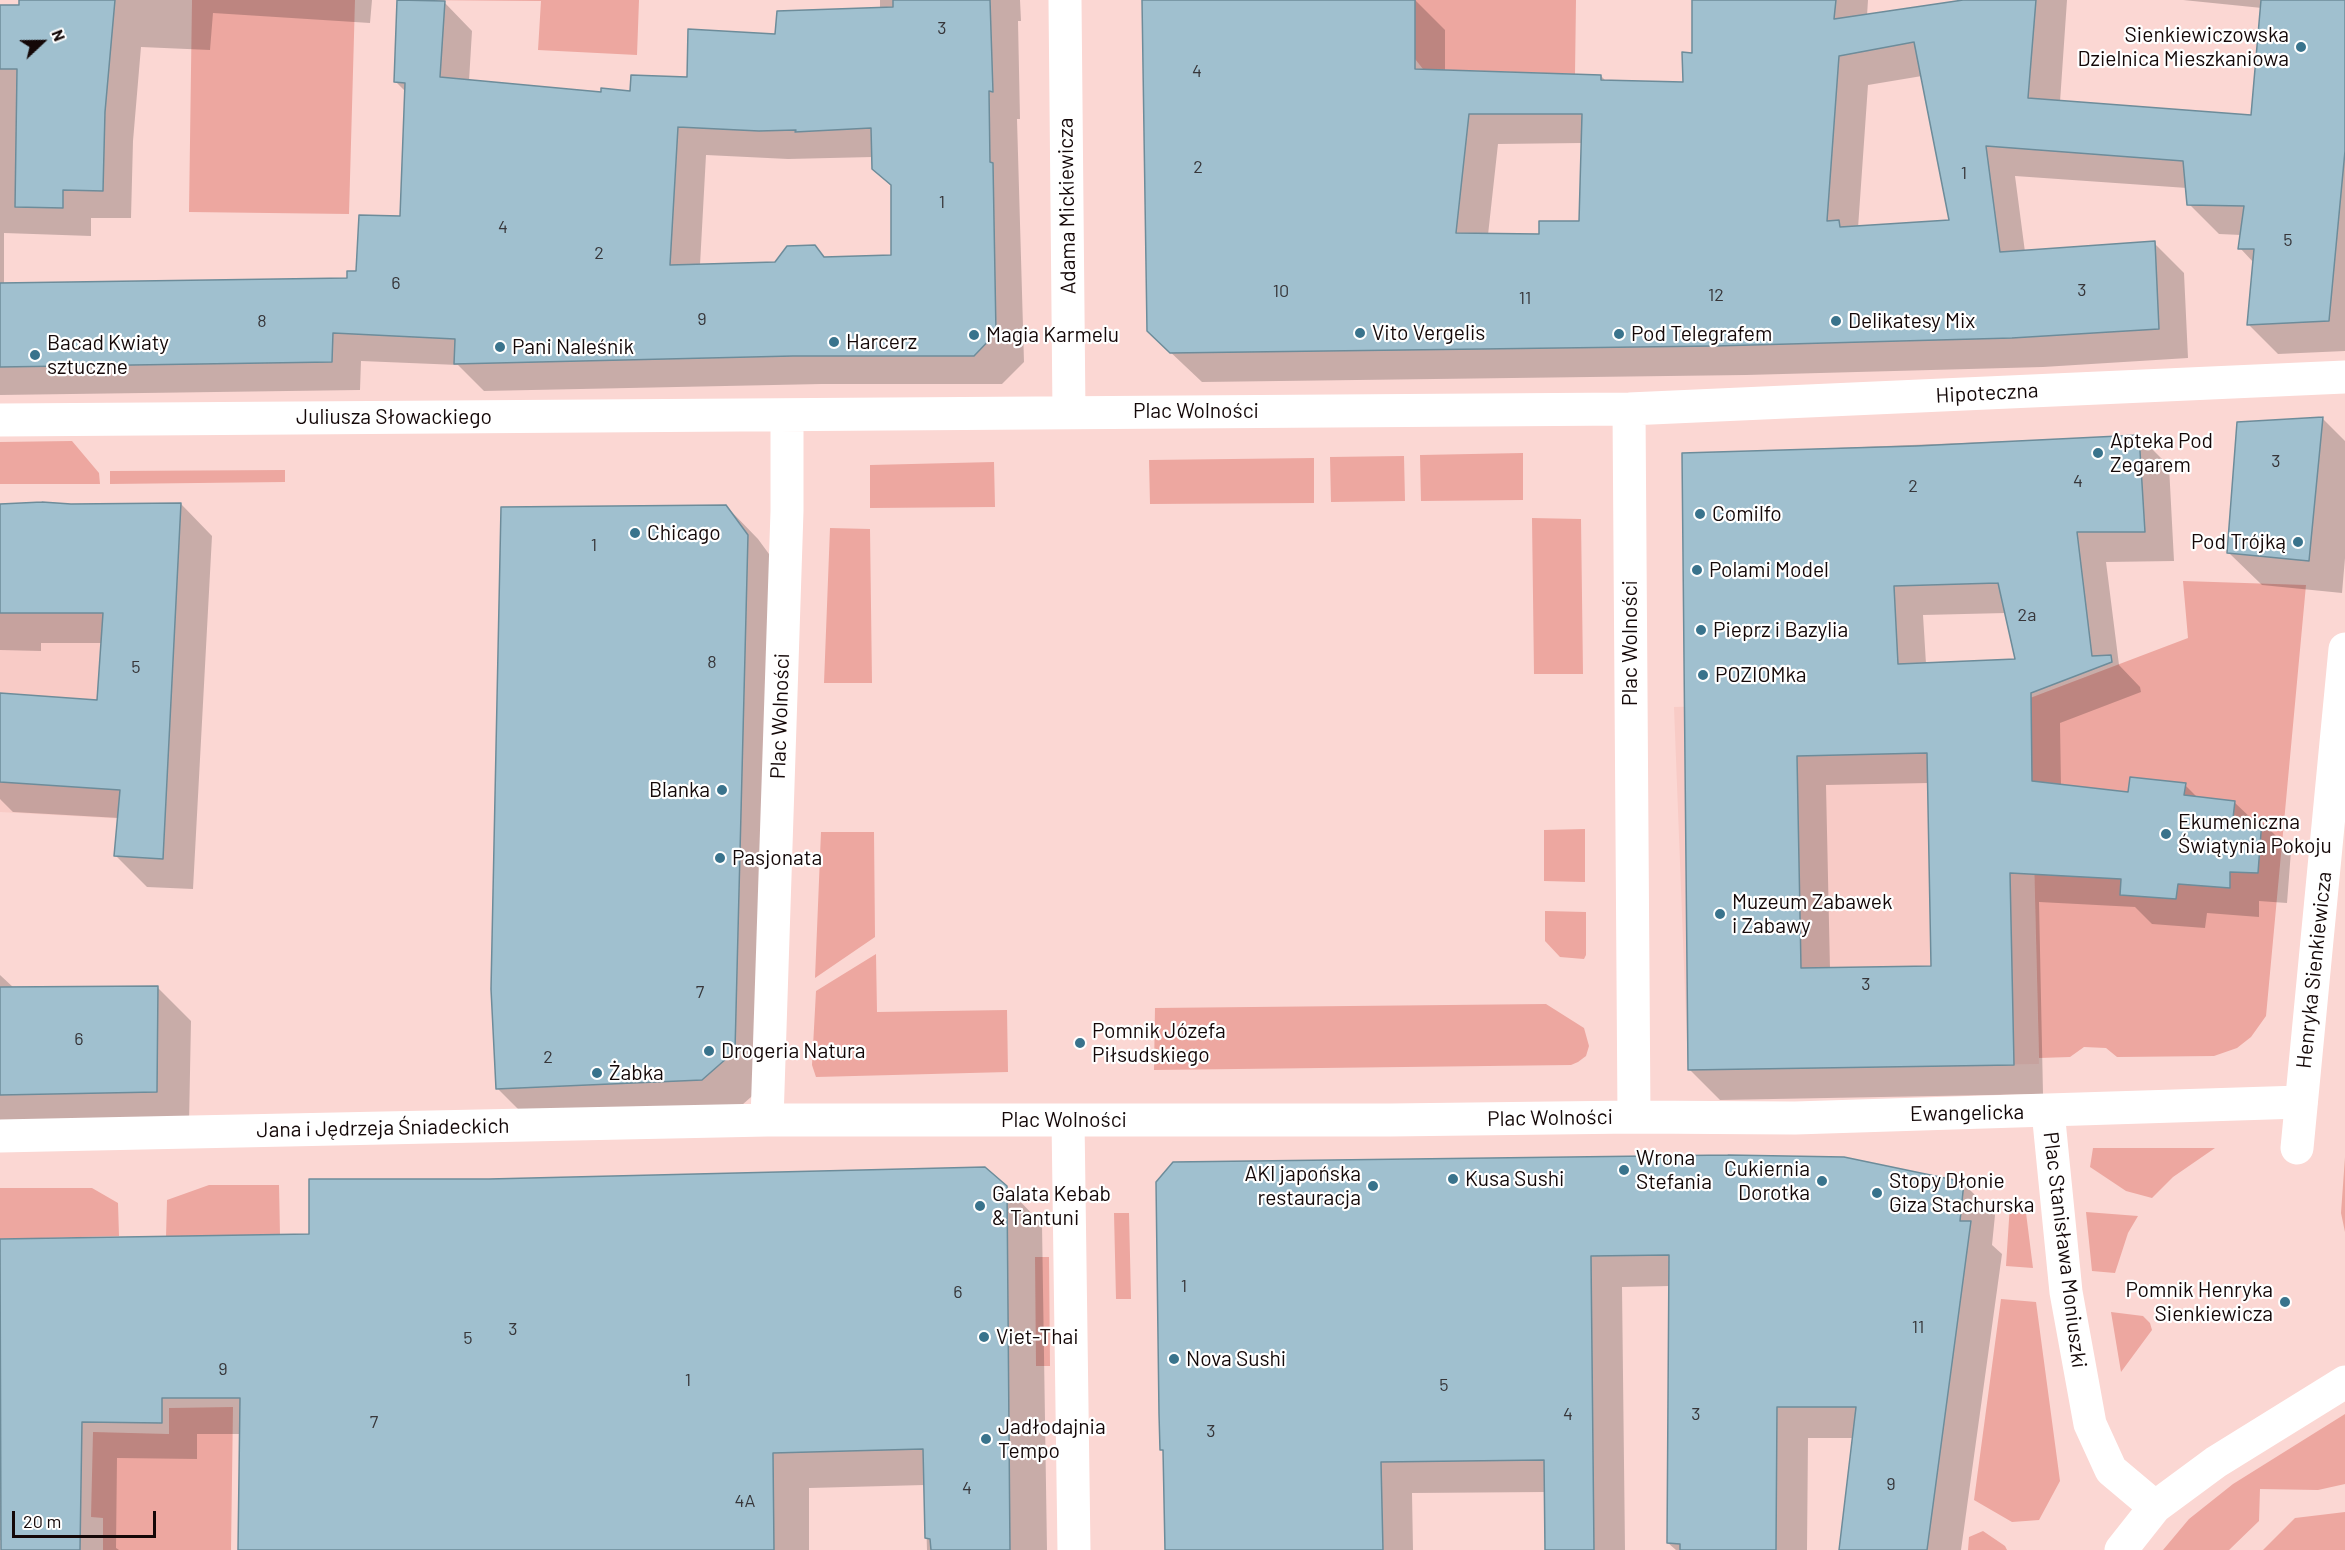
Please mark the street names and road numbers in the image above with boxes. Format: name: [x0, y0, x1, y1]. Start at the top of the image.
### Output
street label: Adama Mickiewicza: [1053, 117, 1081, 295]
street label: Hipoteczna: [1935, 378, 2039, 408]
street label: Plac Wolności: [1133, 398, 1259, 424]
street label: Juliusza Słowackiego: [296, 404, 492, 430]
street label: Plac Wolności: [1617, 580, 1643, 706]
street label: Plac Wolności: [765, 653, 795, 779]
street label: Henryka Sienkiewicza: [2291, 870, 2337, 1070]
street label: Ewangelicka: [1910, 1099, 2024, 1127]
street label: Plac Wolności: [1487, 1104, 1613, 1132]
street label: Plac Wolności: [1001, 1107, 1127, 1133]
street label: Jana i Jędrzeja Śniadeckich: [256, 1113, 510, 1143]
street label: Plac Stanisława Moniuszki: [2038, 1130, 2092, 1370]

